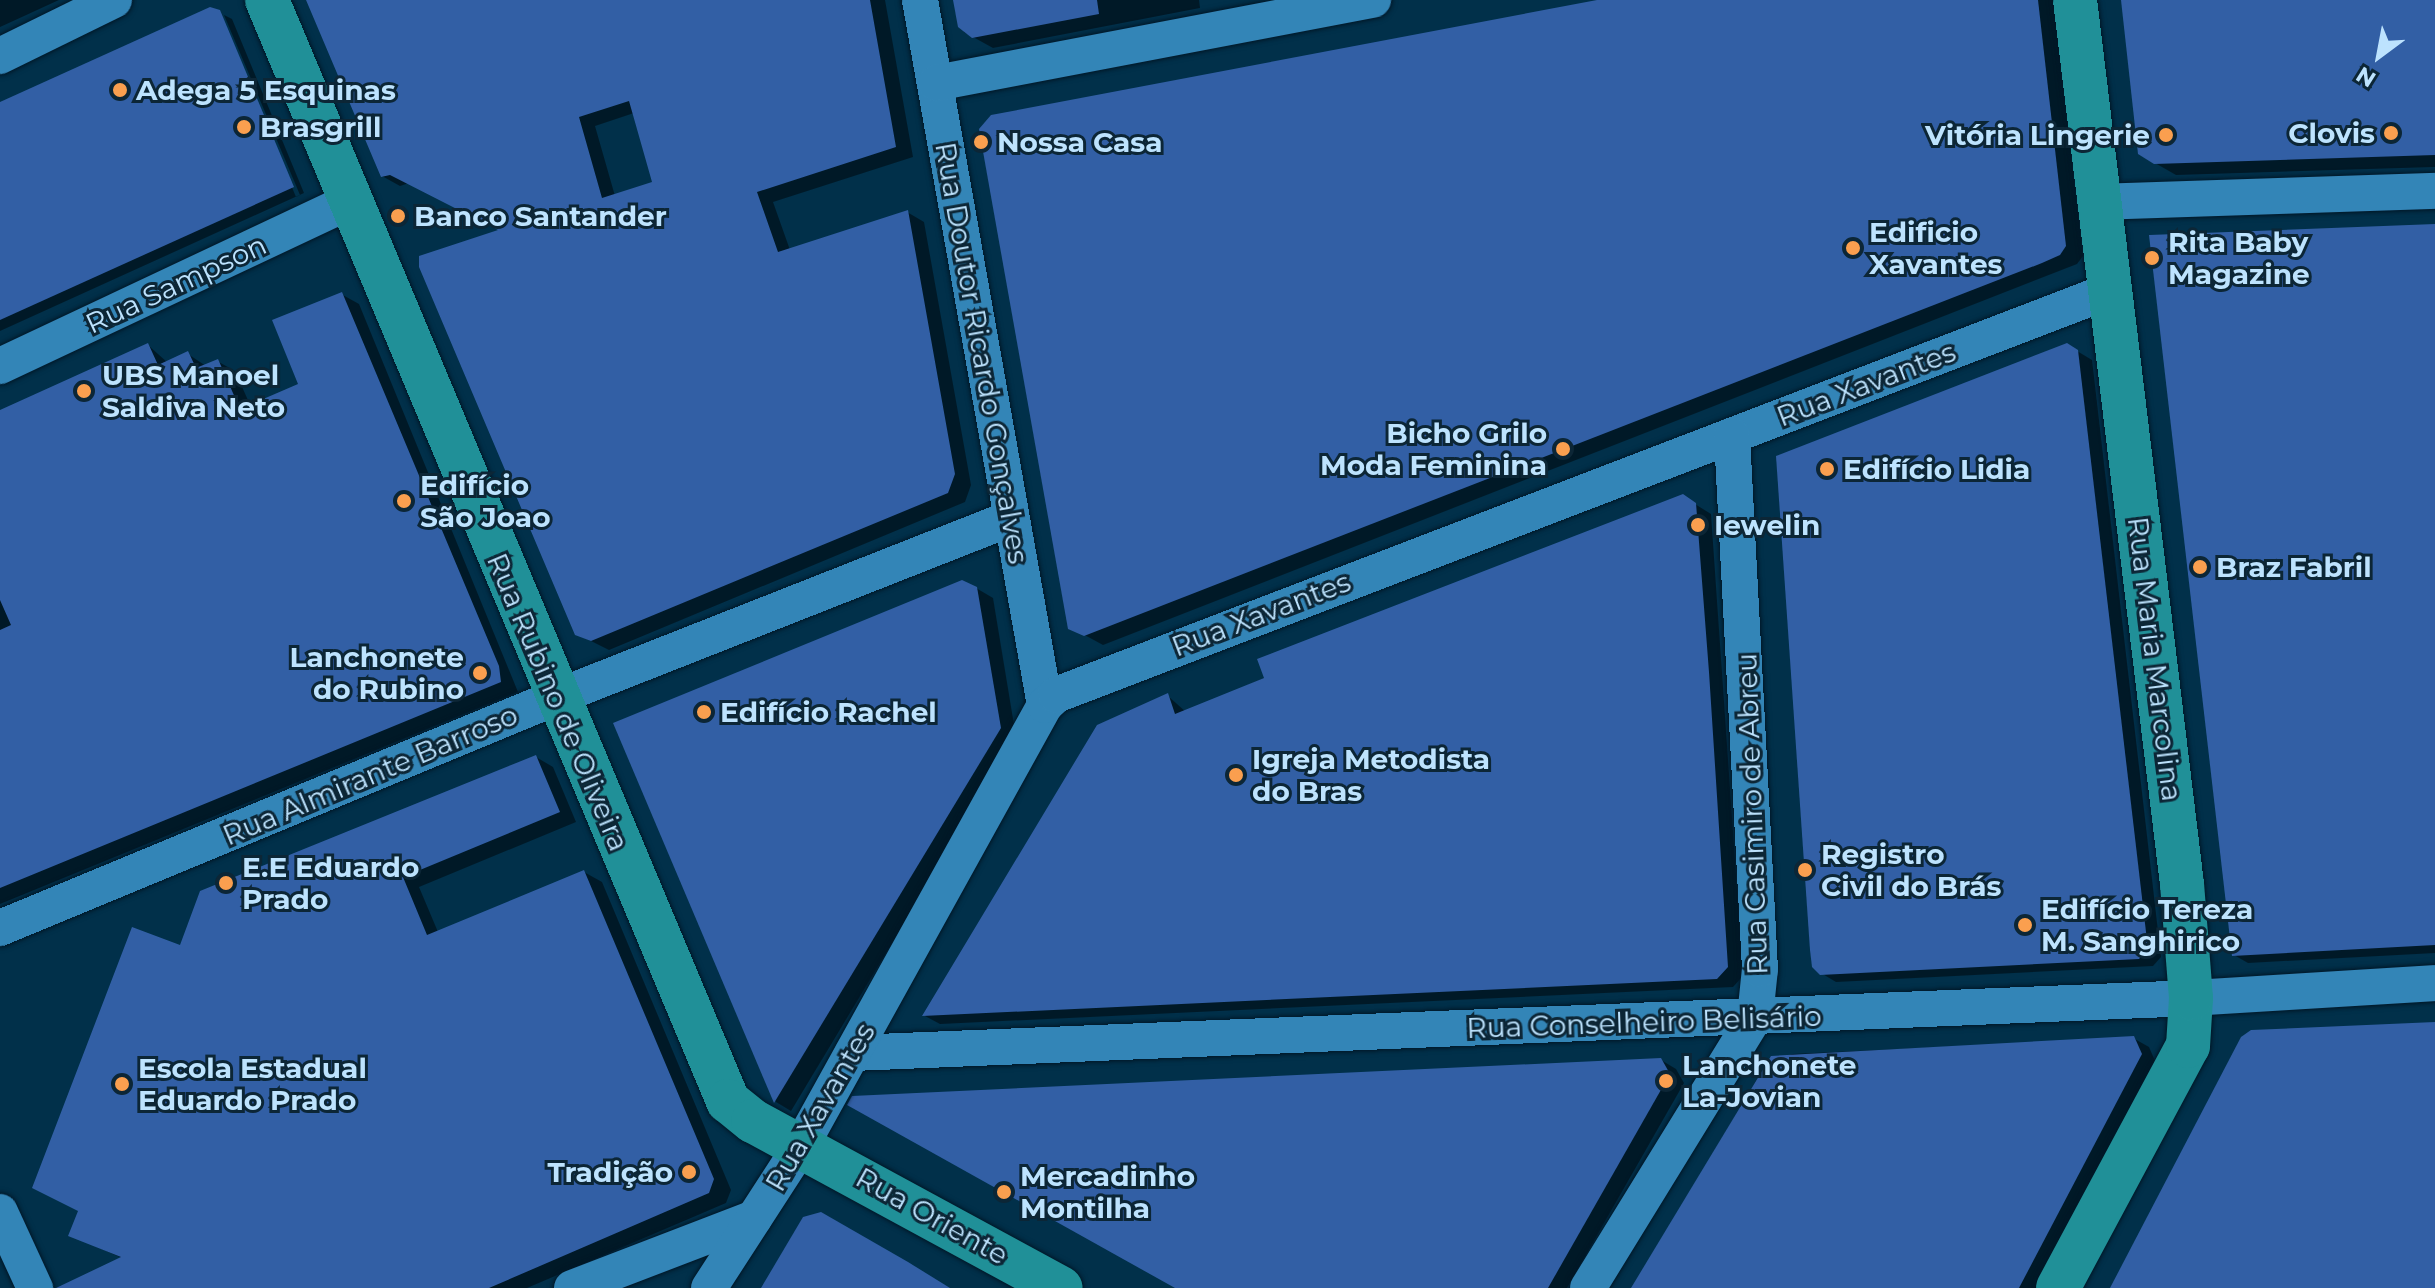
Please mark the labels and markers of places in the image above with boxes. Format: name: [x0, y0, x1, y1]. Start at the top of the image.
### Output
place label: Adega 5 Esquinas: [136, 73, 396, 107]
marker: Adega 5 Esquinas: [111, 81, 129, 99]
place label: Brasgrill: [260, 110, 381, 144]
place label: Clovis: [2288, 116, 2375, 150]
marker: Brasgrill: [235, 118, 253, 136]
place label: Vitória Lingerie: [1925, 118, 2150, 152]
marker: Clovis: [2382, 124, 2400, 142]
place label: Nossa Casa: [997, 125, 1162, 159]
marker: Vitória Lingerie: [2157, 126, 2175, 144]
marker: Nossa Casa: [972, 133, 990, 151]
place label: Banco Santander: [414, 199, 667, 233]
marker: Banco Santander: [389, 207, 407, 225]
place label: Edificio Xavantes: [1869, 215, 2002, 281]
place label: Rita Baby Magazine: [2168, 225, 2310, 291]
marker: Edificio Xavantes: [1844, 239, 1862, 257]
marker: Rita Baby Magazine: [2143, 249, 2161, 267]
place label: UBS Manoel Saldiva Neto: [102, 358, 285, 424]
marker: UBS Manoel Saldiva Neto: [73, 380, 95, 402]
place label: Bicho Grilo Moda Feminina: [1320, 416, 1547, 482]
marker: Bicho Grilo Moda Feminina: [1554, 440, 1572, 458]
place label: Edifício Lidia: [1843, 452, 2030, 486]
marker: Edifício Lidia: [1818, 460, 1836, 478]
place label: Edifício São Joao: [420, 468, 550, 534]
marker: Edifício São Joao: [395, 492, 413, 510]
place label: Iewelin: [1714, 508, 1820, 542]
marker: Iewelin: [1689, 516, 1707, 534]
place label: Braz Fabril: [2216, 550, 2372, 584]
marker: Braz Fabril: [2191, 558, 2209, 576]
place label: Lanchonete do Rubino: [289, 640, 464, 706]
marker: Lanchonete do Rubino: [471, 664, 489, 682]
place label: Edifício Rachel: [720, 695, 937, 729]
marker: Edifício Rachel: [695, 703, 713, 721]
place label: Igreja Metodista do Bras: [1252, 742, 1490, 808]
marker: Igreja Metodista do Bras: [1227, 766, 1245, 784]
place label: Registro Civil do Brás: [1821, 837, 2001, 903]
place label: E.E Eduardo Prado: [242, 850, 419, 916]
marker: Registro Civil do Brás: [1796, 861, 1814, 879]
marker: E.E Eduardo Prado: [217, 874, 235, 892]
place label: Edifício Tereza M. Sanghirico: [2041, 892, 2253, 958]
marker: Edifício Tereza M. Sanghirico: [2016, 916, 2034, 934]
place label: Lanchonete La-Jovian: [1682, 1048, 1857, 1114]
place label: Escola Estadual Eduardo Prado: [138, 1051, 367, 1117]
marker: Lanchonete La-Jovian: [1657, 1072, 1675, 1090]
marker: Escola Estadual Eduardo Prado: [113, 1075, 131, 1093]
place label: Tradição: [548, 1155, 673, 1189]
place label: Mercadinho Montilha: [1020, 1159, 1195, 1225]
marker: Tradição: [680, 1163, 698, 1181]
marker: Mercadinho Montilha: [995, 1183, 1013, 1201]

